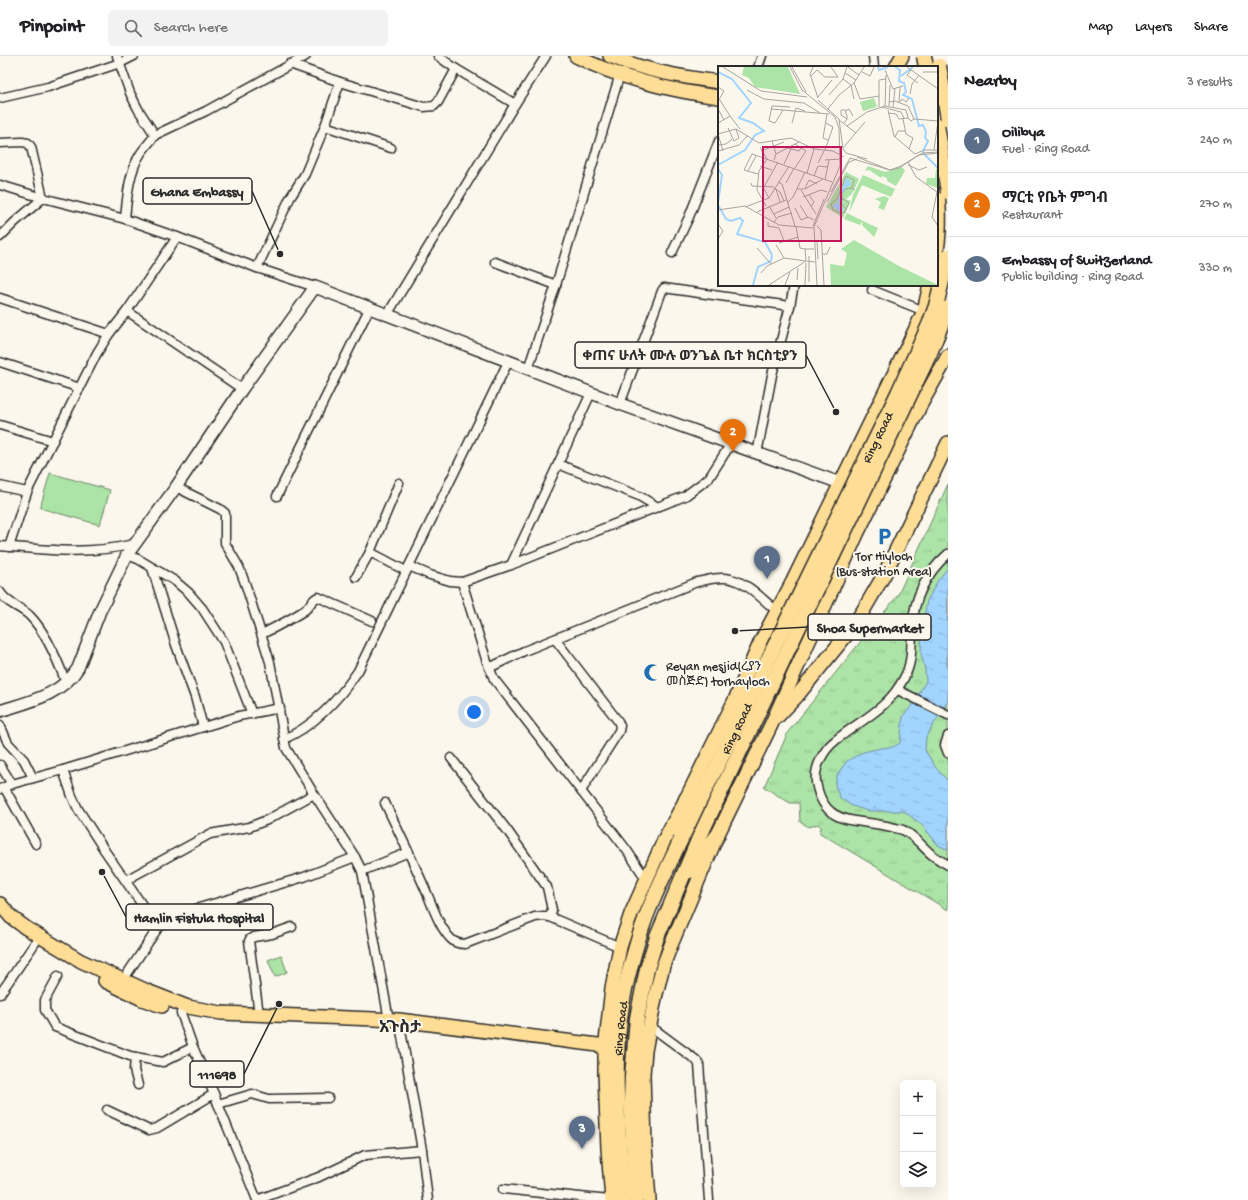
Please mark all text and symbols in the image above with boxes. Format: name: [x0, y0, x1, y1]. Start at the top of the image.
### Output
search box: [108, 10, 388, 46]
text: Pinpoint: [20, 16, 84, 39]
icon: search: [122, 17, 144, 39]
text: Search here: [154, 19, 228, 37]
text: Map: [1089, 19, 1113, 36]
text: Layers: [1135, 19, 1172, 36]
text: Share: [1194, 19, 1228, 36]
inset map: [718, 66, 938, 286]
text: Nearby: [964, 72, 1017, 92]
text: 3 results: [1187, 75, 1232, 90]
text: Oilibya: [1002, 124, 1044, 142]
text: 1: [974, 133, 980, 148]
text: 240 m: [1200, 133, 1232, 148]
text: Fuel · Ring Road: [1002, 142, 1089, 157]
callout: Ghana Embassy: [143, 178, 252, 204]
text: Ghana Embassy: [151, 185, 244, 202]
text: ማርቲ የቤት ምግብ: [1002, 190, 1108, 208]
text: 2: [974, 197, 980, 212]
text: 270 m: [1199, 197, 1232, 212]
text: Restaurant: [1002, 208, 1062, 223]
text: Embassy of Switzerland: [1002, 252, 1151, 270]
text: 3: [974, 261, 980, 276]
text: 330 m: [1199, 261, 1232, 276]
text: Public building · Ring Road: [1002, 270, 1143, 285]
callout: ቀጠና ሁለት ሙሉ ወንጌል ቤተ ክርስቲያን: [575, 342, 806, 368]
text: ቀጠና ሁለት ሙሉ ወንጌል ቤተ ክርስቲያን: [582, 348, 798, 366]
street label: Ring Road: [860, 409, 898, 466]
pin: 2: [720, 419, 746, 452]
parking icon: Tor Hiyloch (Bus-station Area): [874, 526, 894, 546]
pin: 1: [754, 546, 780, 579]
place label: Tor Hiyloch (Bus-station Area): [836, 550, 932, 580]
callout: Shoa Supermarket: [808, 614, 931, 640]
text: Shoa Supermarket: [817, 621, 924, 638]
place label: Reyan mesjid(ረያን መስጅድ) torhayloch: [666, 660, 770, 690]
mosque icon: Reyan mesjid(ረያን መስጅድ) torhayloch: [643, 662, 663, 682]
street label: Ring Road: [719, 700, 757, 757]
your location: [464, 702, 484, 722]
callout: Hamlin Fistula Hospital: [126, 904, 273, 930]
text: Hamlin Fistula Hospital: [134, 911, 264, 928]
street label: Ring Road: [612, 999, 633, 1056]
district label: አጉስታ: [379, 1019, 421, 1039]
callout: 111698: [190, 1061, 244, 1087]
text: 111698: [197, 1068, 237, 1085]
map controls: [900, 1080, 936, 1188]
button: +: [900, 1080, 936, 1116]
pin: 3: [569, 1116, 595, 1149]
button: −: [900, 1116, 936, 1152]
button: layers: [900, 1152, 936, 1188]

